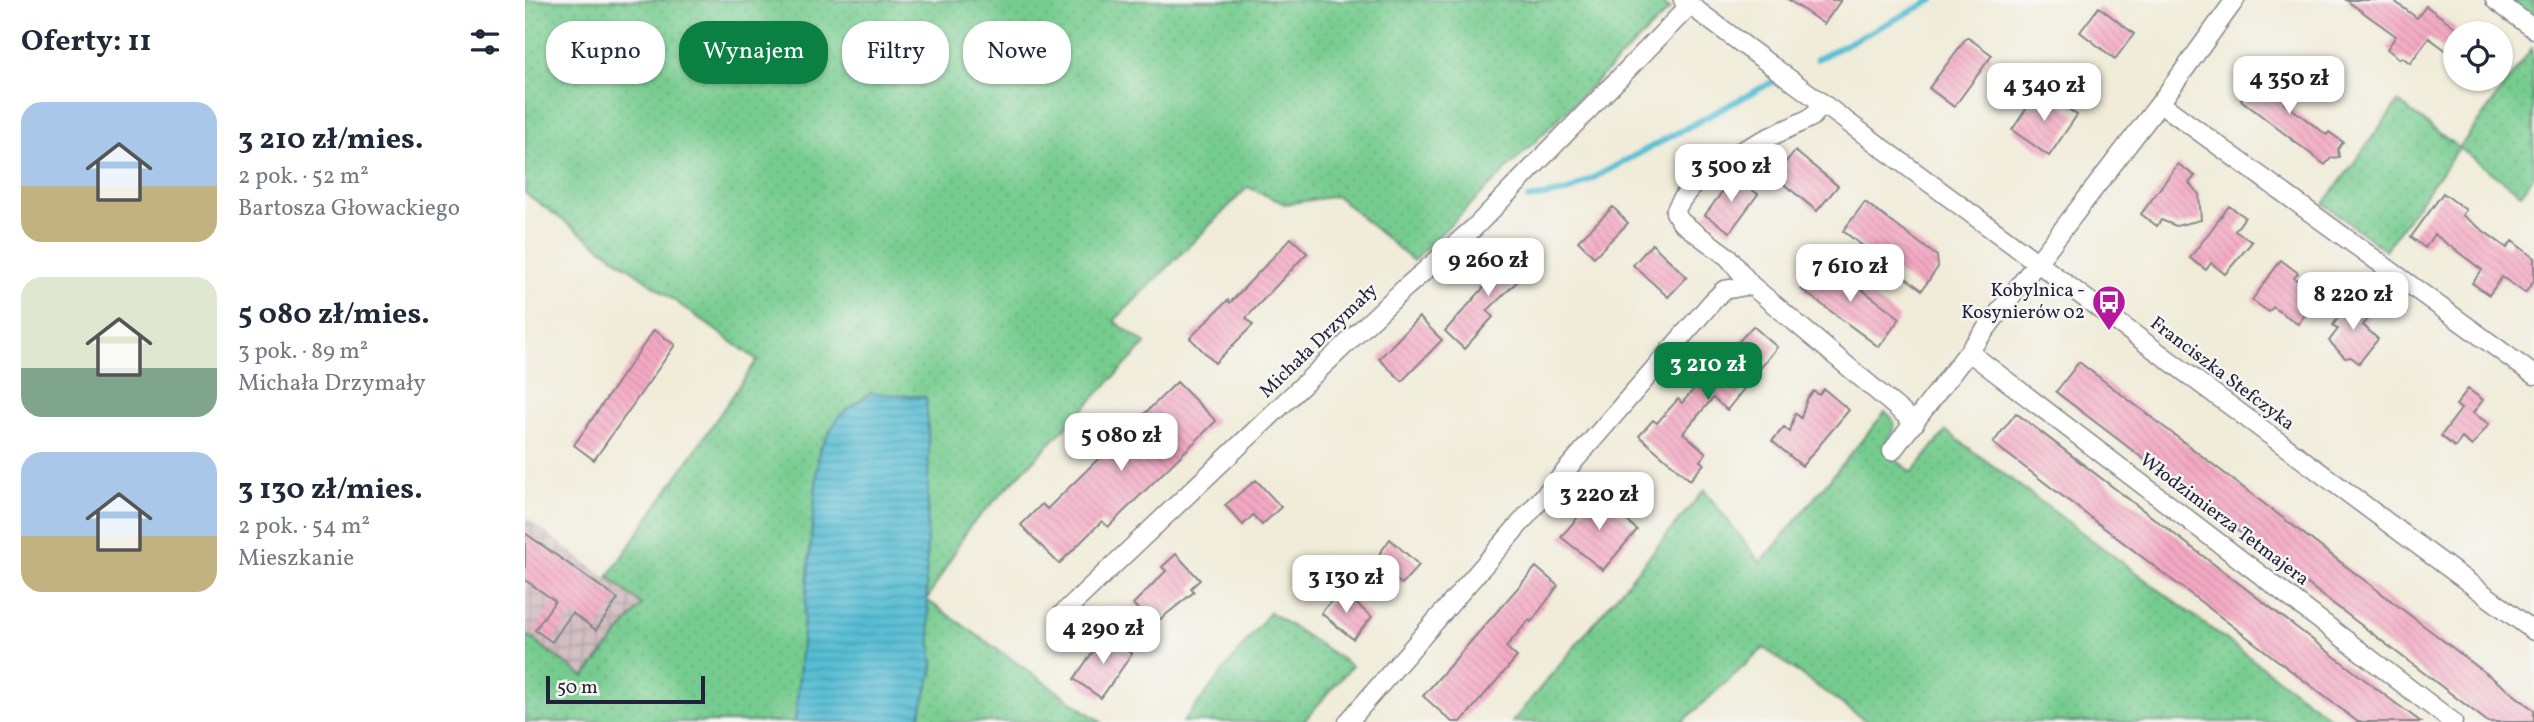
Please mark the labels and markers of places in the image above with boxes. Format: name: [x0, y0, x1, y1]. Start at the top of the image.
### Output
pin: 4 350 zł: [2217, 57, 2361, 116]
pin: 4 340 zł: [1972, 64, 2116, 123]
pin: 3 500 zł: [1659, 144, 1803, 204]
pin: 9 260 zł: [1416, 238, 1560, 298]
pin: 7 610 zł: [1778, 244, 1922, 304]
pin: 8 220 zł: [2281, 272, 2425, 332]
place label: Kobylnica - Kosynierów 02: [1961, 278, 2085, 326]
bus stop icon: Kobylnica - Kosynierów 02: [2090, 283, 2128, 332]
pin: 3 210 zł: [1636, 342, 1780, 402]
pin: 5 080 zł: [1049, 414, 1193, 473]
pin: 3 220 zł: [1527, 472, 1671, 532]
pin: 3 130 zł: [1274, 556, 1418, 615]
pin: 4 290 zł: [1031, 606, 1175, 666]

